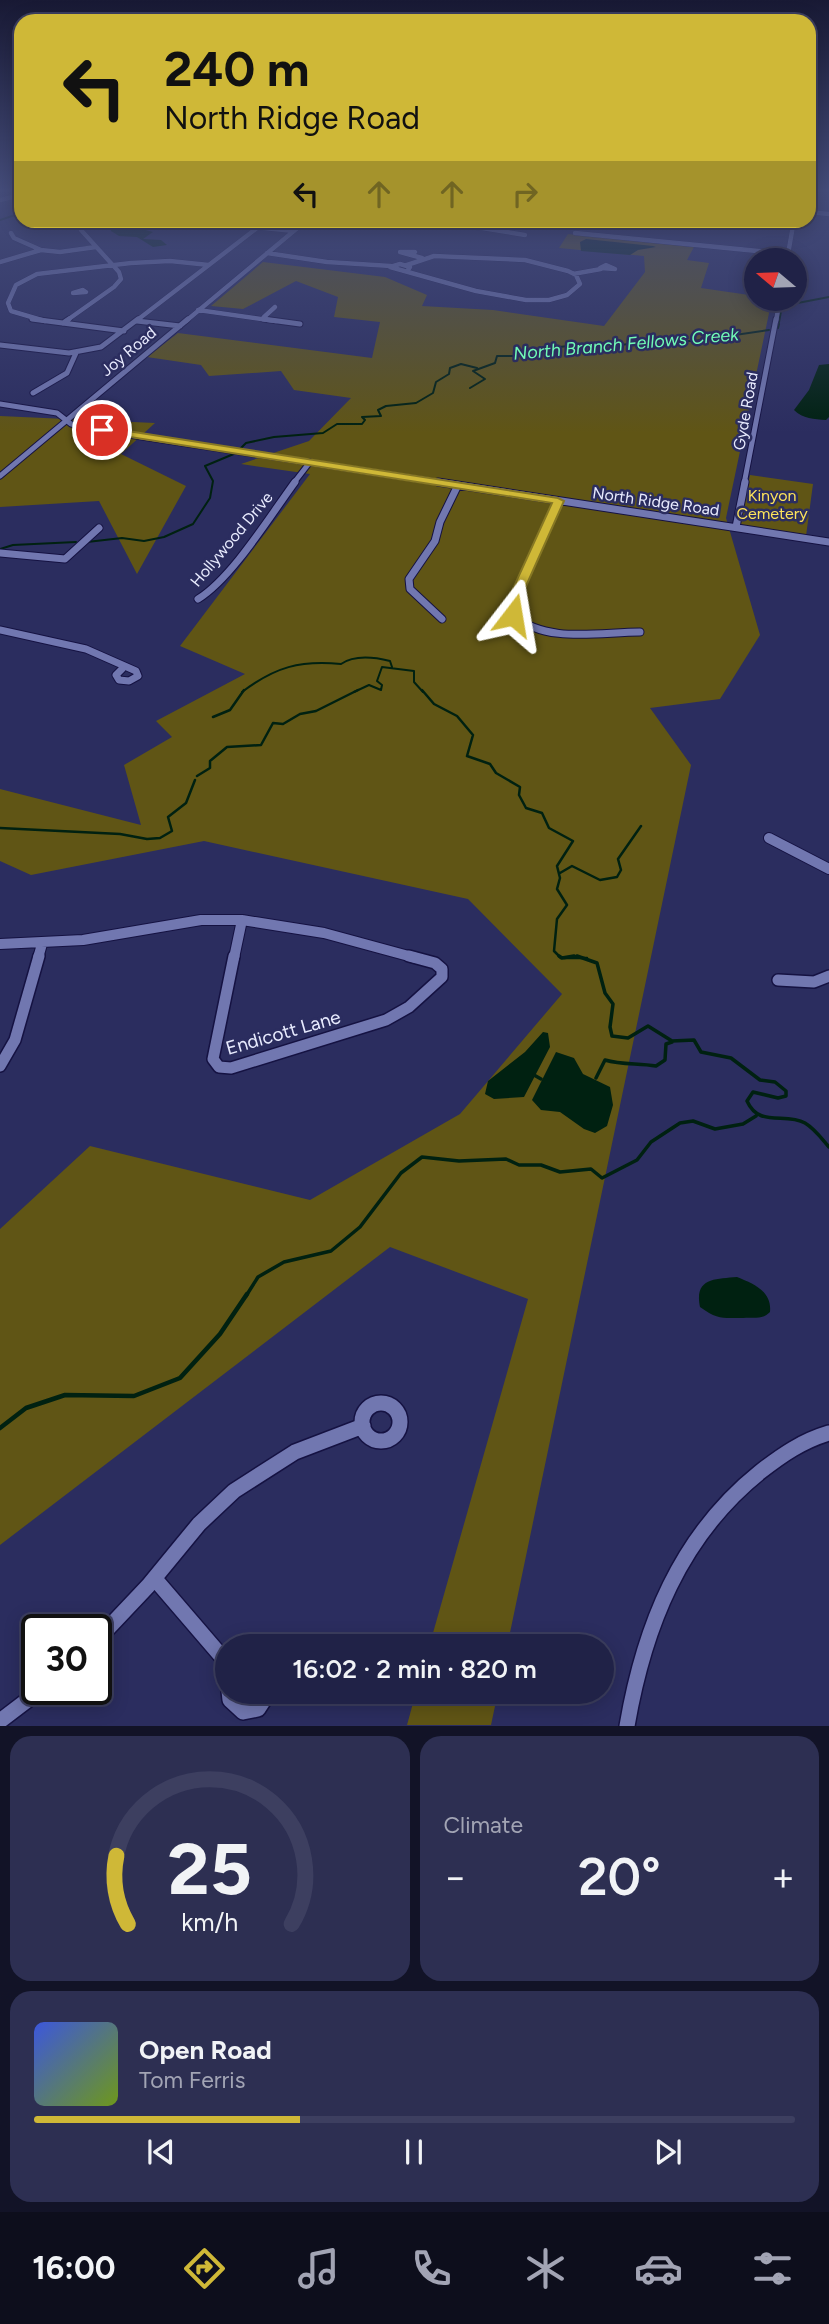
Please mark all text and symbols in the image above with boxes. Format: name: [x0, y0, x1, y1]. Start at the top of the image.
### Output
text: 240 m: [164, 39, 310, 98]
icon: left: [49, 42, 140, 133]
text: North Ridge Road: [164, 99, 420, 137]
icon: left: [287, 175, 325, 213]
icon: ahead: [360, 175, 398, 213]
icon: ahead: [433, 175, 471, 213]
icon: right: [506, 175, 544, 213]
north arrow: [744, 248, 807, 312]
map controls: [744, 248, 807, 311]
street label: Joy Road: [97, 323, 160, 380]
water label: North Branch Fellows Creek: [512, 323, 741, 365]
street label: Gyde Road: [729, 370, 762, 452]
pin: [72, 400, 132, 460]
icon: arrive: [83, 411, 121, 449]
street label: North Ridge Road: [591, 483, 721, 520]
park label: Kinyon Cemetery: [736, 486, 808, 523]
street label: Hollywood Drive: [186, 488, 277, 591]
position arrow: [476, 578, 550, 652]
street label: Endicott Lane: [223, 1005, 343, 1060]
speed limit sign: 30: [21, 1614, 112, 1705]
text: 16:02 · 2 min · 820 m: [292, 1653, 537, 1685]
text: Climate: [444, 1811, 523, 1839]
text: 25: [168, 1826, 252, 1913]
text: 20°: [578, 1846, 661, 1908]
text: −: [444, 1854, 467, 1900]
text: +: [771, 1854, 795, 1900]
text: km/h: [181, 1907, 238, 1937]
text: Open Road: [139, 2034, 272, 2066]
text: Tom Ferris: [139, 2066, 245, 2094]
icon: previous: [142, 2133, 180, 2171]
icon: pause: [395, 2133, 433, 2171]
icon: next: [649, 2133, 687, 2171]
icon: directions: [180, 2244, 229, 2293]
icon: music: [294, 2244, 343, 2293]
icon: phone: [407, 2244, 456, 2293]
icon: climate: [521, 2244, 570, 2293]
icon: car: [634, 2244, 683, 2293]
icon: filters: [748, 2244, 797, 2293]
text: 16:00: [32, 2249, 115, 2287]

